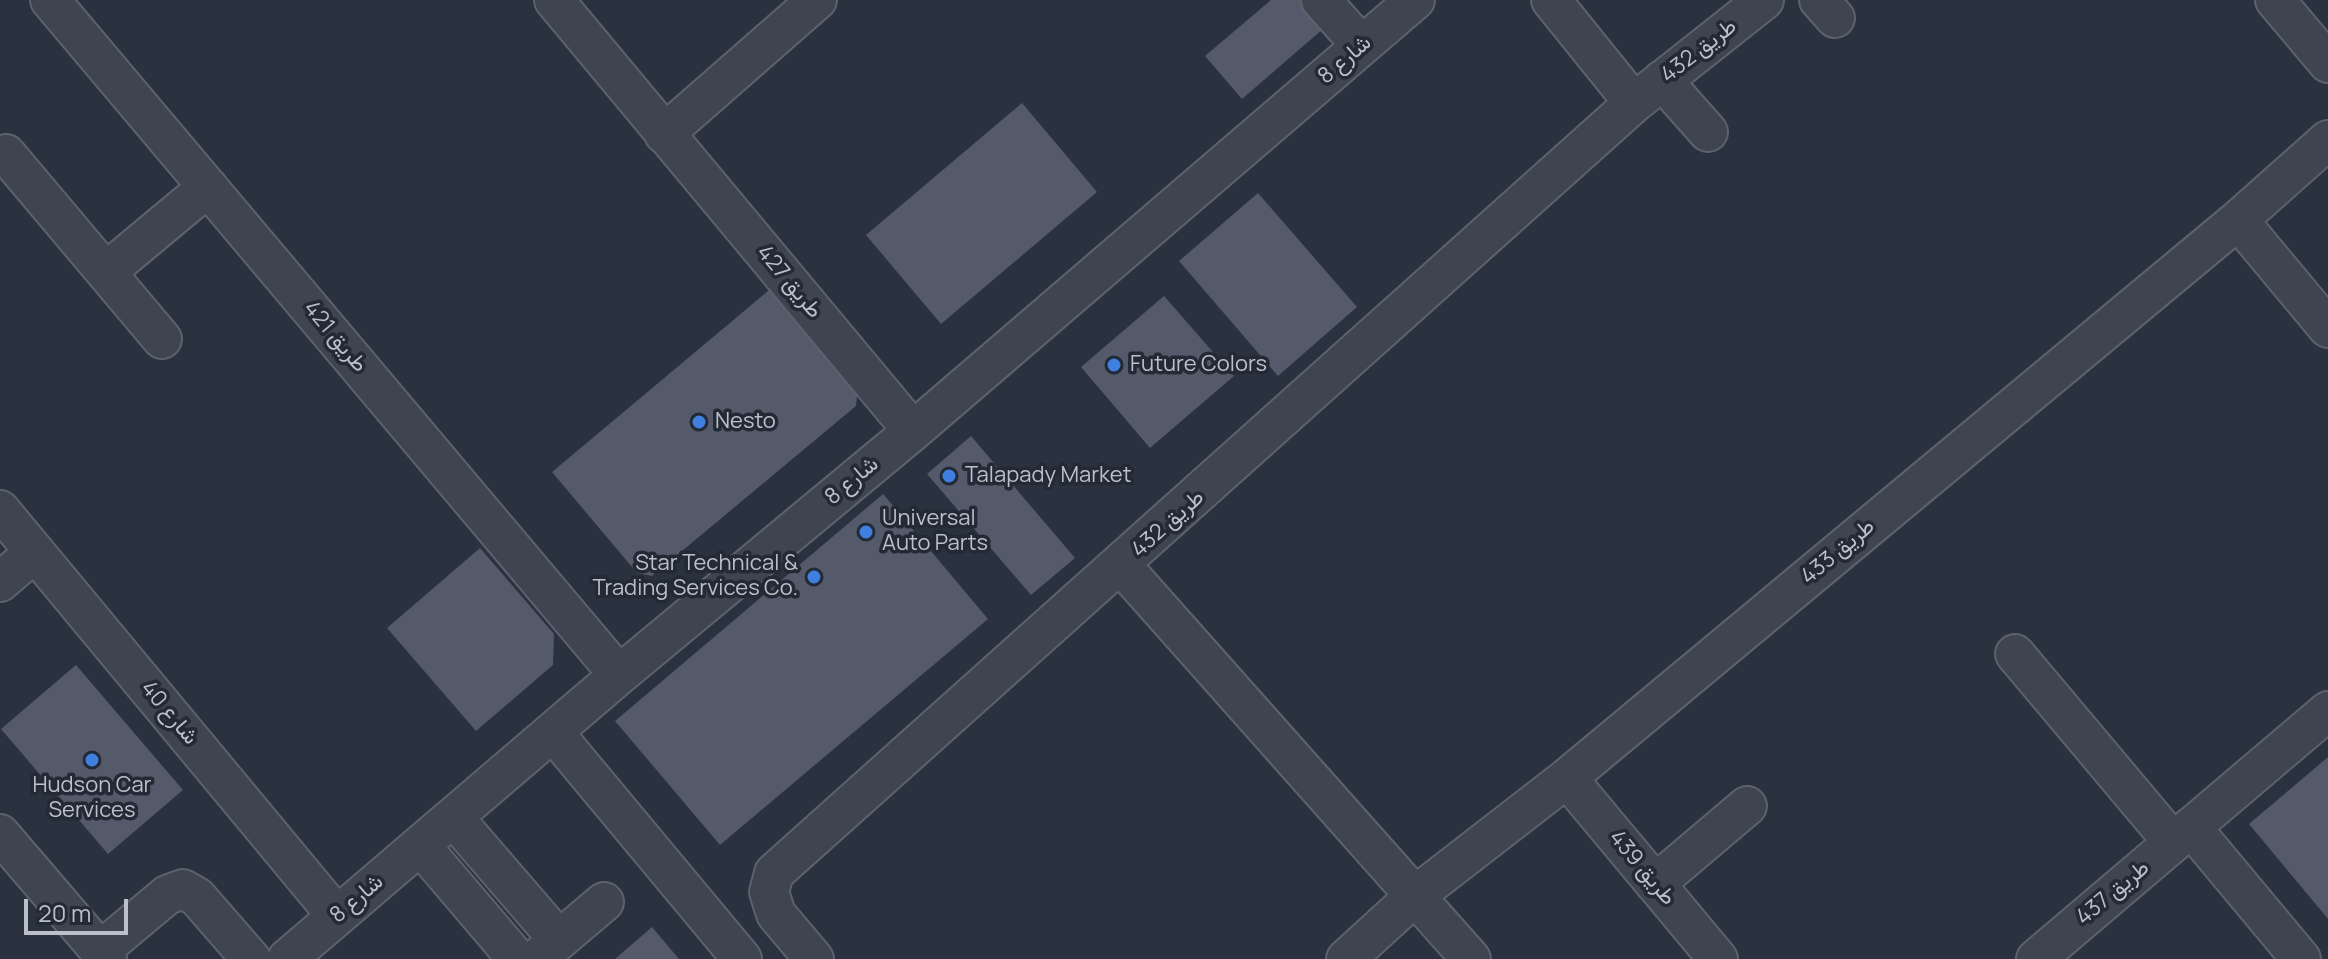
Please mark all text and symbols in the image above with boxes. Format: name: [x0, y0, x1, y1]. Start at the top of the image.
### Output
street label: طريق 432: [1656, 13, 1742, 89]
street label: شارع 8: [1313, 30, 1377, 90]
street label: طريق 427: [751, 240, 827, 324]
street label: طريق 421: [298, 296, 372, 378]
place label: Future Colors: [1130, 352, 1267, 378]
marker: Future Colors: [1105, 356, 1123, 374]
place label: Nesto: [715, 409, 776, 435]
marker: Nesto: [690, 413, 708, 431]
street label: شارع 8: [820, 451, 884, 511]
place label: Talapady Market: [965, 463, 1131, 489]
marker: Talapady Market: [940, 467, 958, 485]
street label: طريق 432: [1126, 485, 1210, 563]
place label: Universal Auto Parts: [882, 506, 988, 558]
street label: طريق 433: [1796, 513, 1880, 591]
marker: Universal Auto Parts: [857, 523, 875, 541]
place label: Star Technical & Trading Services Co.: [592, 551, 798, 602]
marker: Star Technical & Trading Services Co.: [805, 568, 823, 586]
street label: شارع 40: [135, 676, 203, 750]
marker: Hudson Car Services: [83, 751, 101, 769]
place label: Hudson Car Services: [32, 773, 152, 824]
street label: طريق 439: [1603, 825, 1681, 911]
street label: طريق 437: [2071, 855, 2155, 931]
street label: شارع 8: [325, 869, 389, 929]
scale bar: [28, 883, 132, 933]
text: 20 m: [38, 896, 91, 929]

